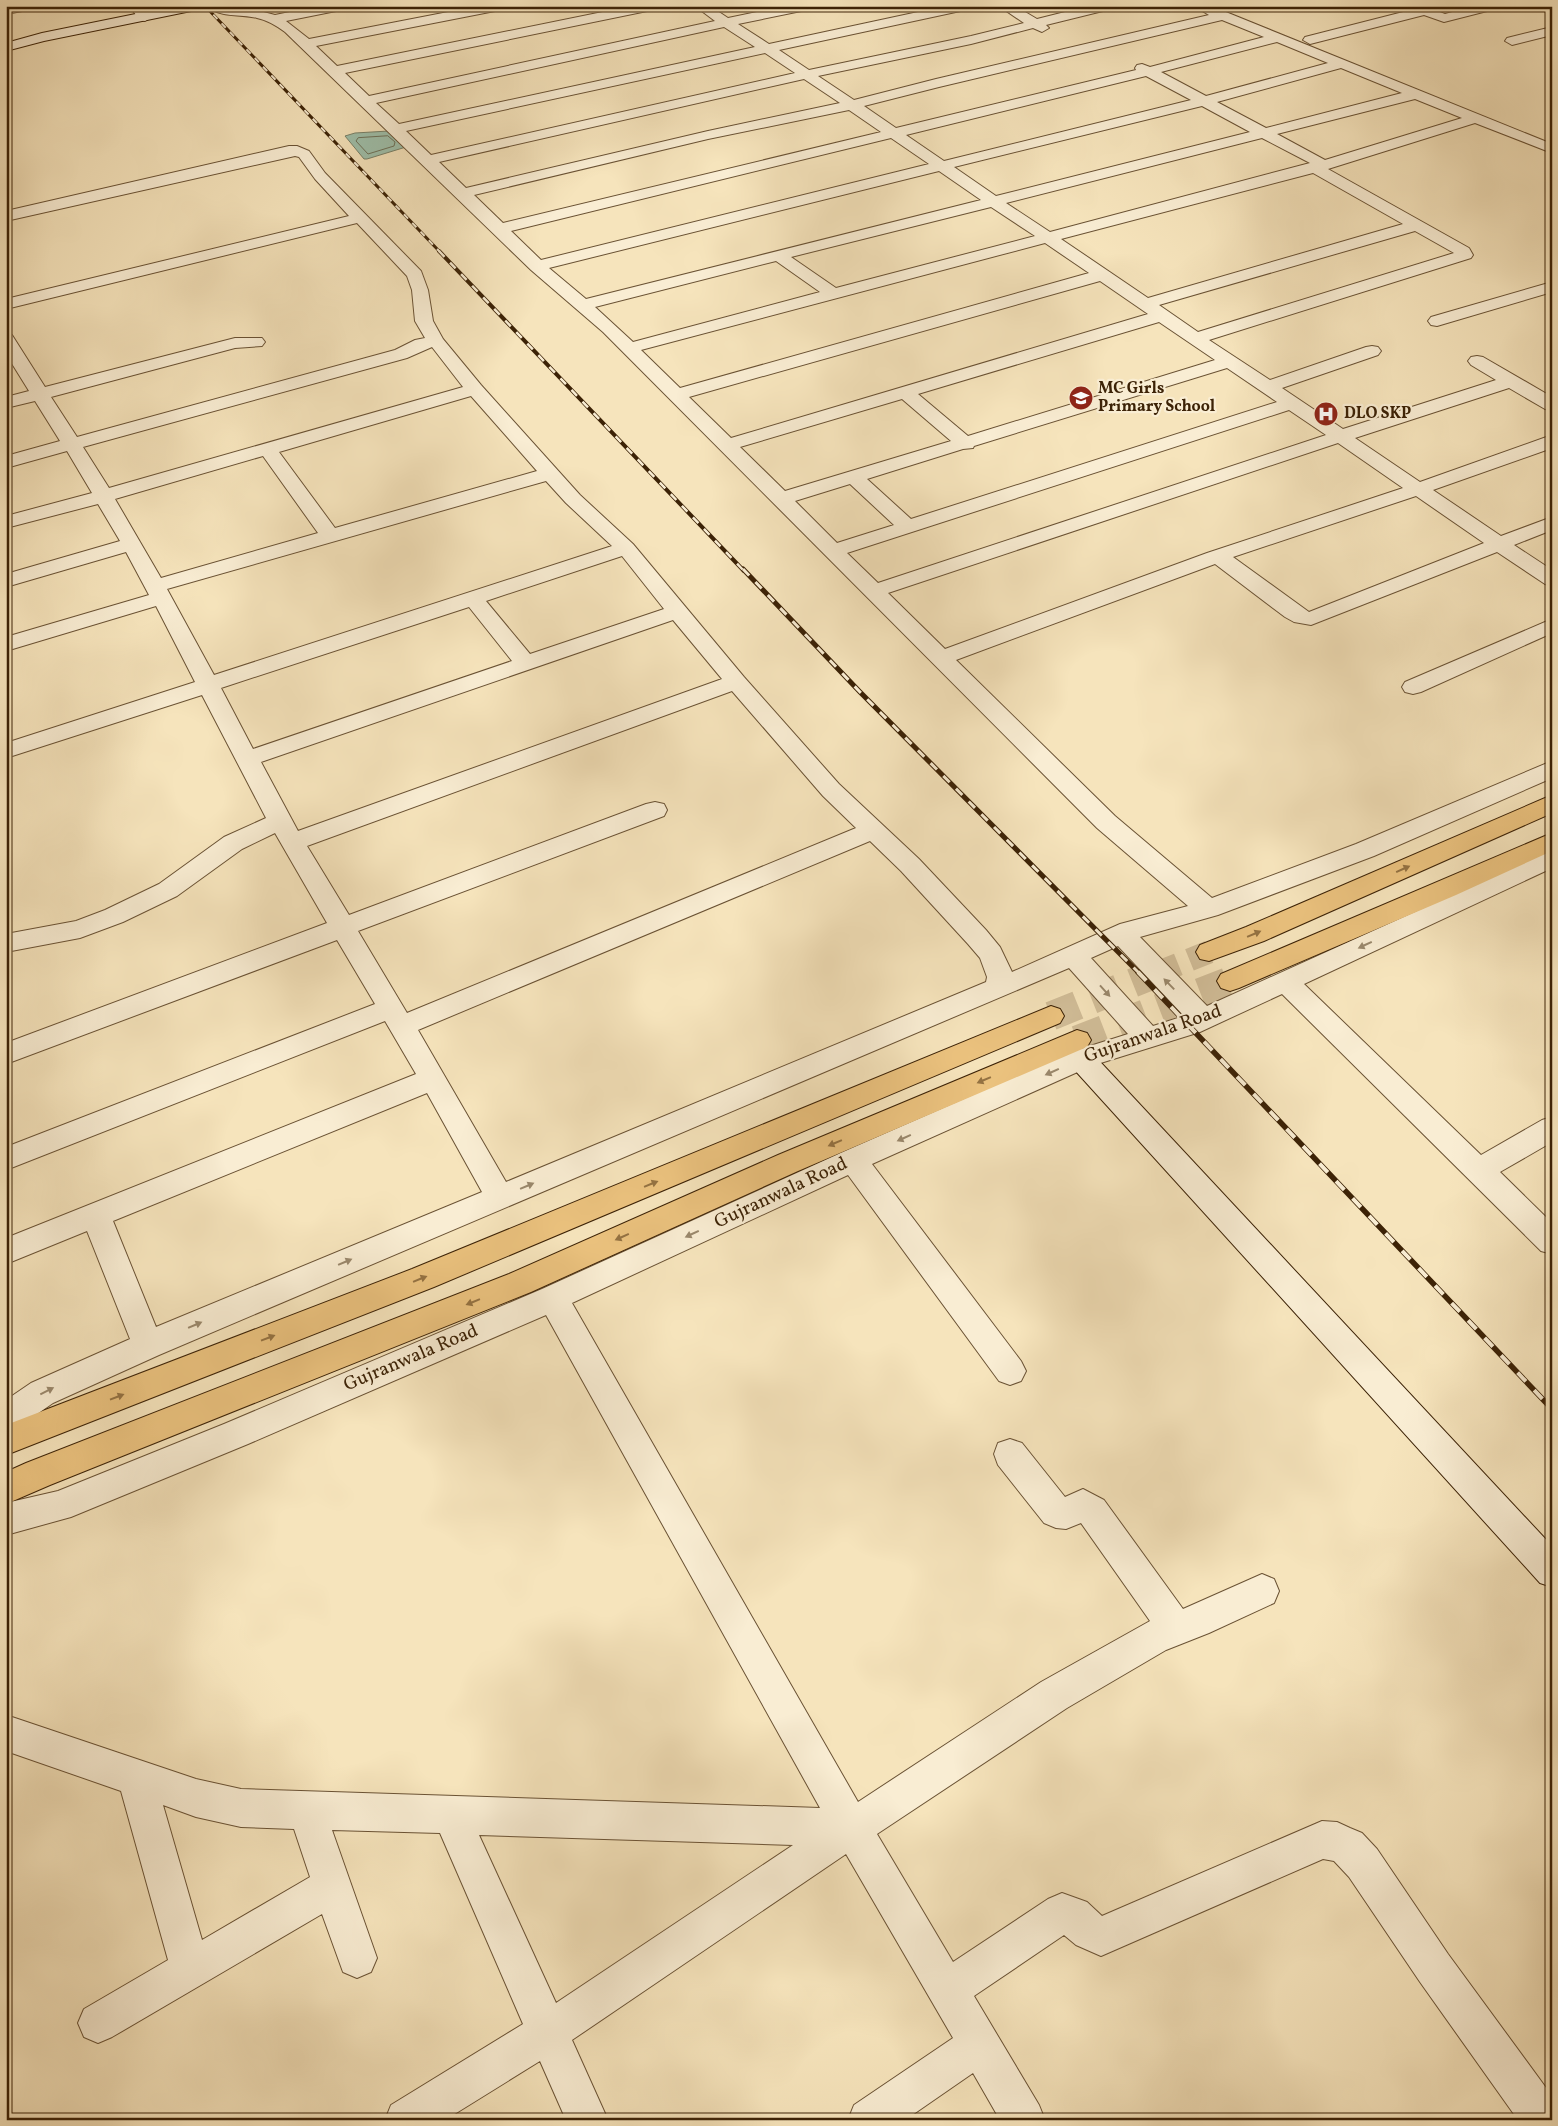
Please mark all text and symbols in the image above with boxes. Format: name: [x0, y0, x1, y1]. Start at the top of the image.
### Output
place label: MC Girls Primary School: [1098, 378, 1216, 418]
school or university icon: MC Girls Primary School: [1068, 385, 1094, 411]
hospital icon: DLO SKP: [1313, 401, 1339, 427]
place label: DLO SKP: [1344, 403, 1411, 425]
one-way arrow: [1396, 864, 1410, 872]
one-way arrow: [1247, 930, 1261, 938]
one-way arrow: [1358, 942, 1372, 950]
one-way arrow: [1163, 978, 1175, 990]
one-way arrow: [1099, 985, 1111, 997]
street label: Gujranwala Road: [1081, 998, 1225, 1070]
one-way arrow: [1045, 1068, 1059, 1076]
one-way arrow: [977, 1077, 992, 1084]
one-way arrow: [897, 1134, 911, 1142]
one-way arrow: [828, 1140, 842, 1148]
street label: Gujranwala Road: [710, 1151, 852, 1235]
one-way arrow: [644, 1180, 658, 1188]
one-way arrow: [520, 1182, 534, 1190]
one-way arrow: [685, 1230, 699, 1238]
one-way arrow: [615, 1233, 629, 1241]
one-way arrow: [338, 1258, 352, 1266]
one-way arrow: [413, 1275, 428, 1283]
one-way arrow: [466, 1298, 480, 1306]
street label: Gujranwala Road: [340, 1318, 482, 1398]
one-way arrow: [188, 1321, 203, 1329]
one-way arrow: [261, 1334, 276, 1342]
one-way arrow: [39, 1387, 54, 1395]
one-way arrow: [110, 1393, 125, 1401]

